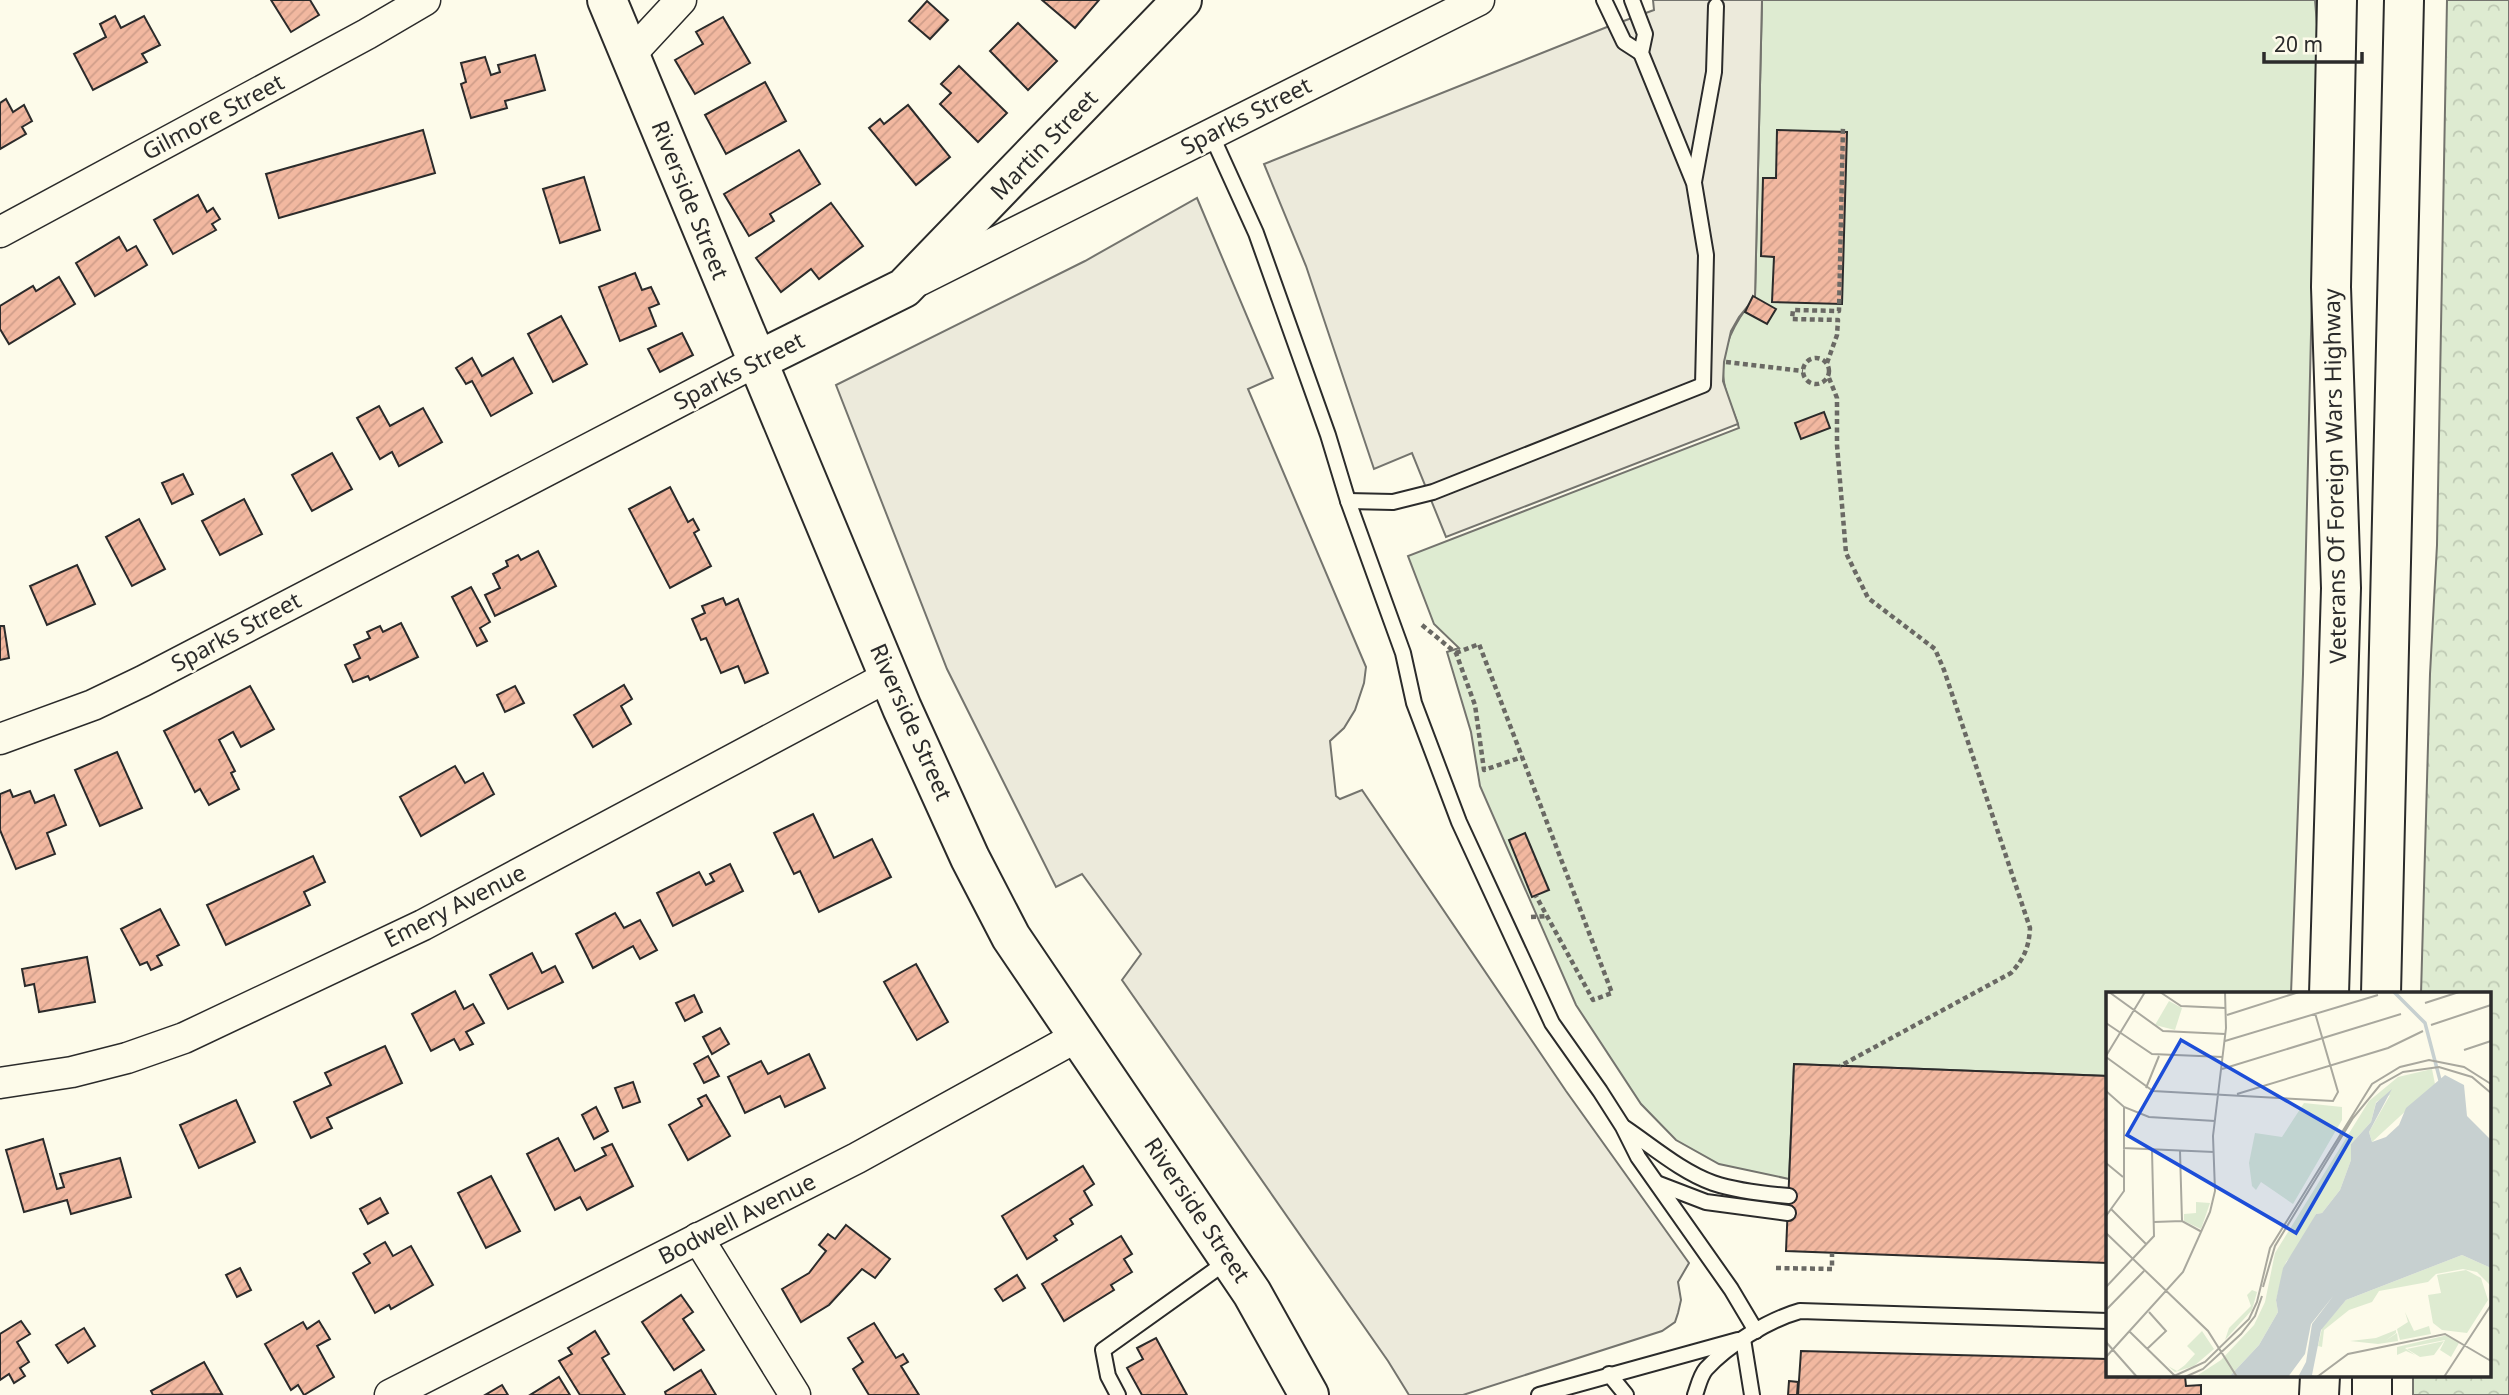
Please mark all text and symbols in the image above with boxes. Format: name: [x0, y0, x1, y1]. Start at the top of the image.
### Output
scale bar: [2264, 21, 2362, 65]
text: 20 m: [2274, 30, 2323, 58]
street label: Gilmore Street: [136, 65, 289, 167]
street label: Sparks Street: [1175, 68, 1316, 162]
street label: Martin Street: [982, 82, 1104, 206]
street label: Riverside Street: [644, 115, 737, 284]
street label: Veterans Of Foreign Wars Highway: [2315, 288, 2353, 664]
street label: Sparks Street: [668, 323, 809, 417]
street label: Sparks Street: [165, 583, 306, 679]
street label: Riverside Street: [863, 638, 961, 805]
street label: Emery Avenue: [378, 856, 531, 955]
inset map: [2106, 992, 2492, 1378]
street label: Riverside Street: [1137, 1131, 1258, 1288]
street label: Bodwell Avenue: [652, 1165, 821, 1272]

